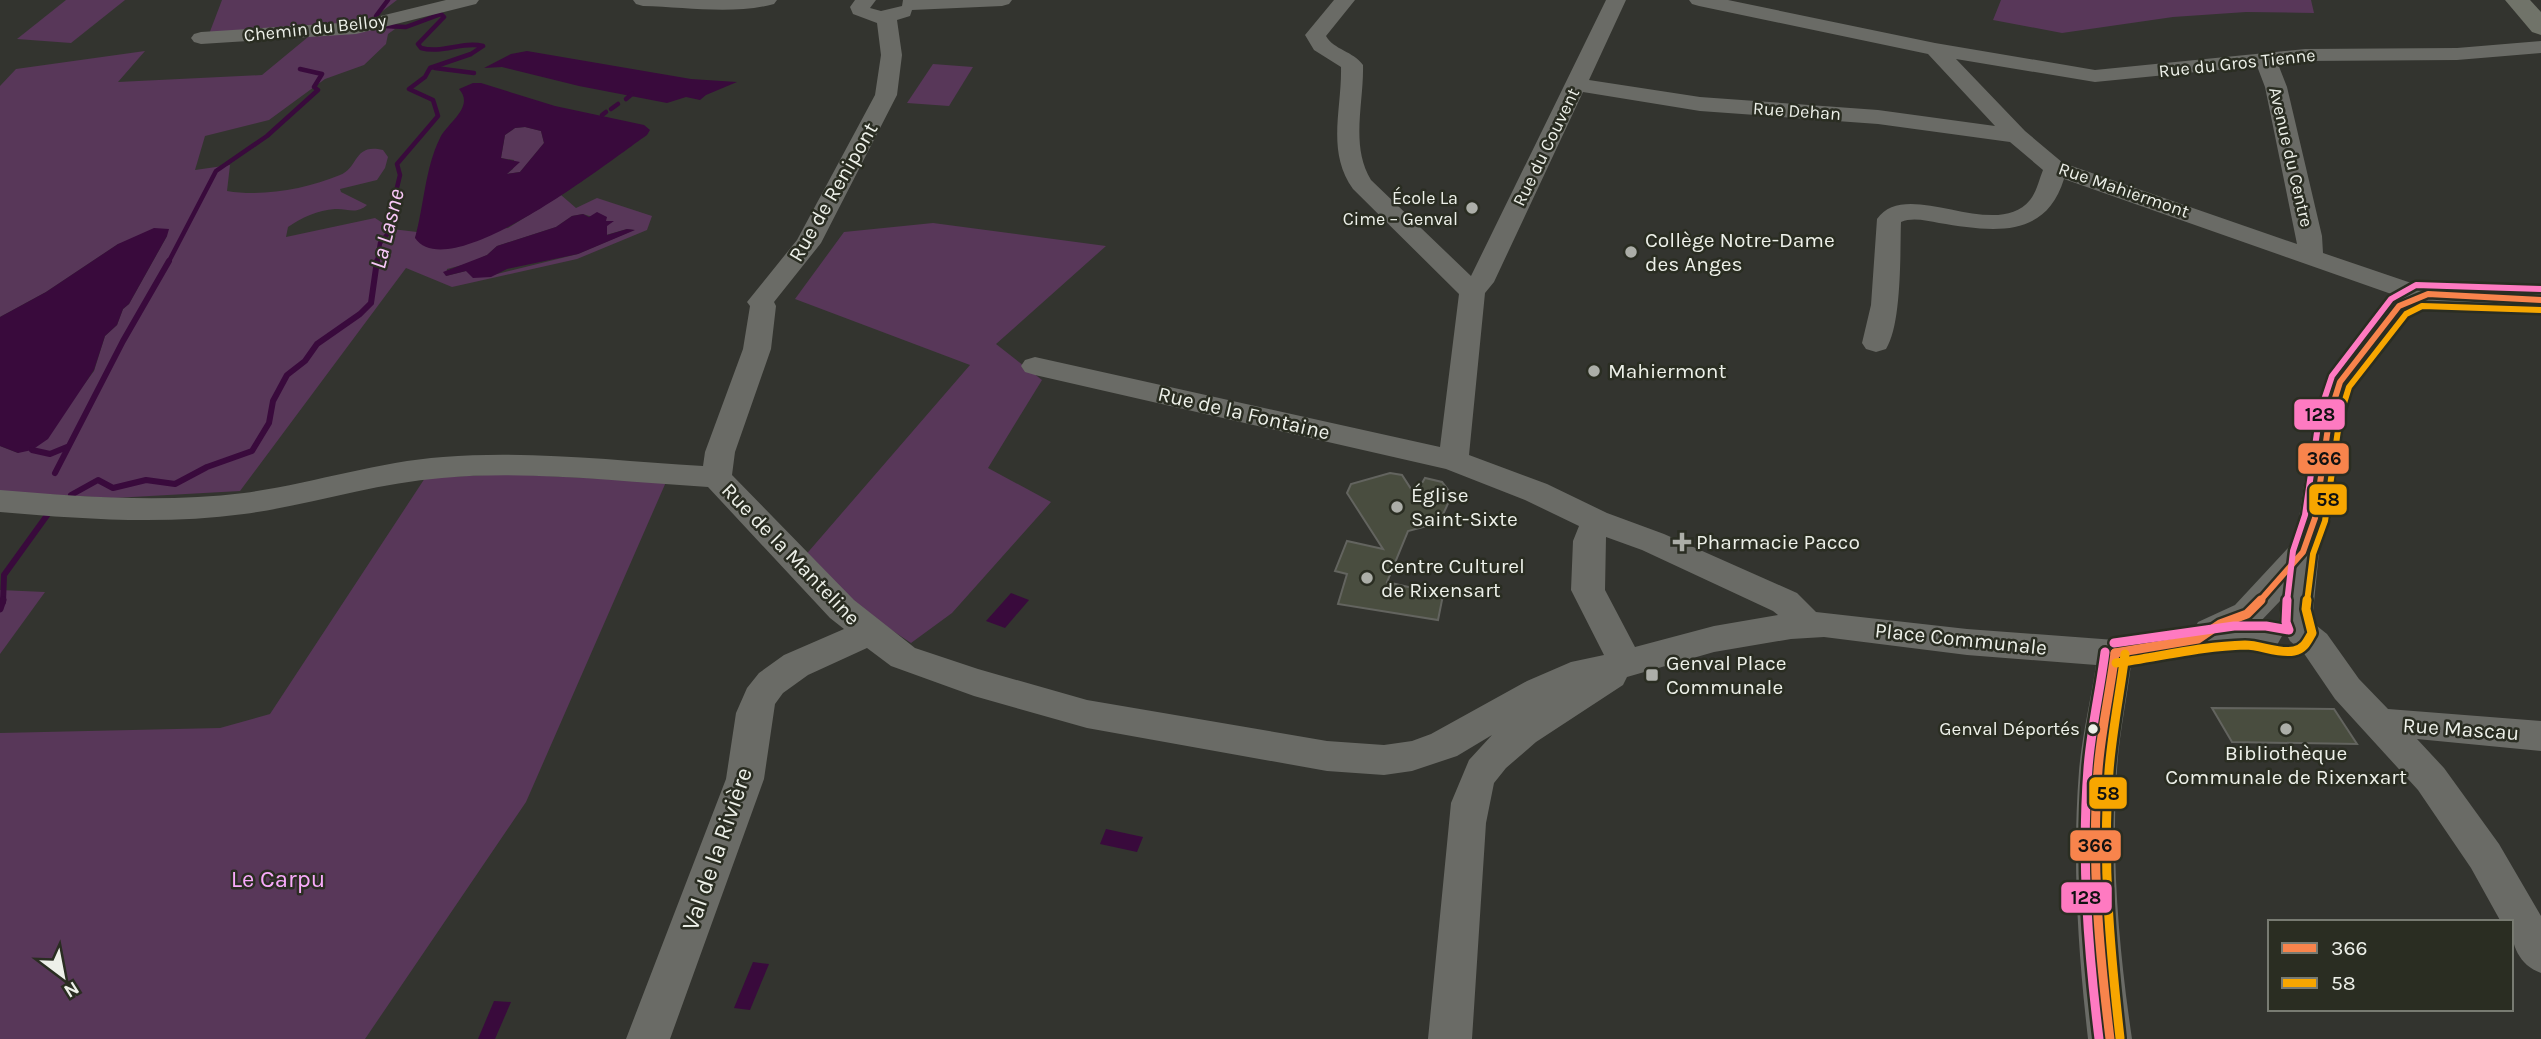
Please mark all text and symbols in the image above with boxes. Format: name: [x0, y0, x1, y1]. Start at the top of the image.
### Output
street label: Chemin du Belloy: [243, 10, 388, 46]
street label: Rue du Gros Tienne: [2158, 44, 2316, 82]
street label: Rue du Couvent: [1508, 84, 1584, 210]
street label: Avenue du Centre: [2264, 85, 2318, 229]
street label: Rue Dehan: [1752, 97, 1842, 125]
street label: Rue de Renipont: [783, 118, 883, 266]
street label: Rue Mahiermont: [2056, 157, 2193, 223]
water label: La Lasne: [364, 186, 410, 272]
place label: École La Cime – Genval: [1343, 186, 1458, 230]
marker: École La Cime – Genval: [1464, 200, 1480, 216]
place label: Collège Notre-Dame des Anges: [1645, 228, 1835, 276]
marker: Collège Notre-Dame des Anges: [1623, 244, 1639, 260]
place label: Mahiermont: [1608, 359, 1726, 383]
marker: Mahiermont: [1586, 363, 1602, 379]
street label: Rue de la Fontaine: [1156, 382, 1332, 444]
line badge: 128: [2293, 398, 2346, 431]
text: 128: [2305, 404, 2335, 426]
line badge: 366: [2297, 442, 2350, 475]
text: 366: [2307, 448, 2341, 470]
street label: Rue de la Manteline: [717, 478, 865, 630]
place label: Église Saint-Sixte: [1411, 483, 1518, 531]
line badge: 58: [2308, 483, 2348, 516]
text: 58: [2316, 489, 2340, 511]
marker: Église Saint-Sixte: [1389, 499, 1405, 515]
place label: Pharmacie Pacco: [1696, 530, 1860, 554]
marker: Pharmacie Pacco: [1674, 534, 1690, 550]
place label: Centre Culturel de Rixensart: [1381, 554, 1525, 602]
marker: Centre Culturel de Rixensart: [1359, 570, 1375, 586]
street label: Place Communale: [1874, 618, 2048, 660]
place label: Genval Place Communale: [1666, 651, 1787, 699]
marker: Genval Place Communale: [1644, 667, 1660, 683]
street label: Rue Mascau: [2402, 713, 2520, 745]
place label: Genval Déportés: [1939, 718, 2080, 740]
marker: Bibliothèque Communale de Rixenxart: [2278, 721, 2294, 737]
marker: Genval Déportés: [2086, 722, 2100, 736]
place label: Bibliothèque Communale de Rixenxart: [2165, 741, 2407, 789]
street label: Val de la Rivière: [676, 764, 758, 934]
line badge: 58: [2088, 776, 2128, 810]
text: 58: [2096, 783, 2120, 805]
line badge: 366: [2069, 829, 2122, 862]
text: 366: [2078, 835, 2112, 857]
park label: Le Carpu: [231, 865, 325, 893]
line badge: 128: [2060, 881, 2113, 914]
text: 128: [2071, 887, 2101, 909]
legend: [2268, 920, 2513, 1011]
text: 366: [2331, 936, 2367, 960]
north arrow: [28, 941, 98, 1011]
text: 58: [2331, 971, 2356, 995]
text: N: [60, 977, 83, 1003]

